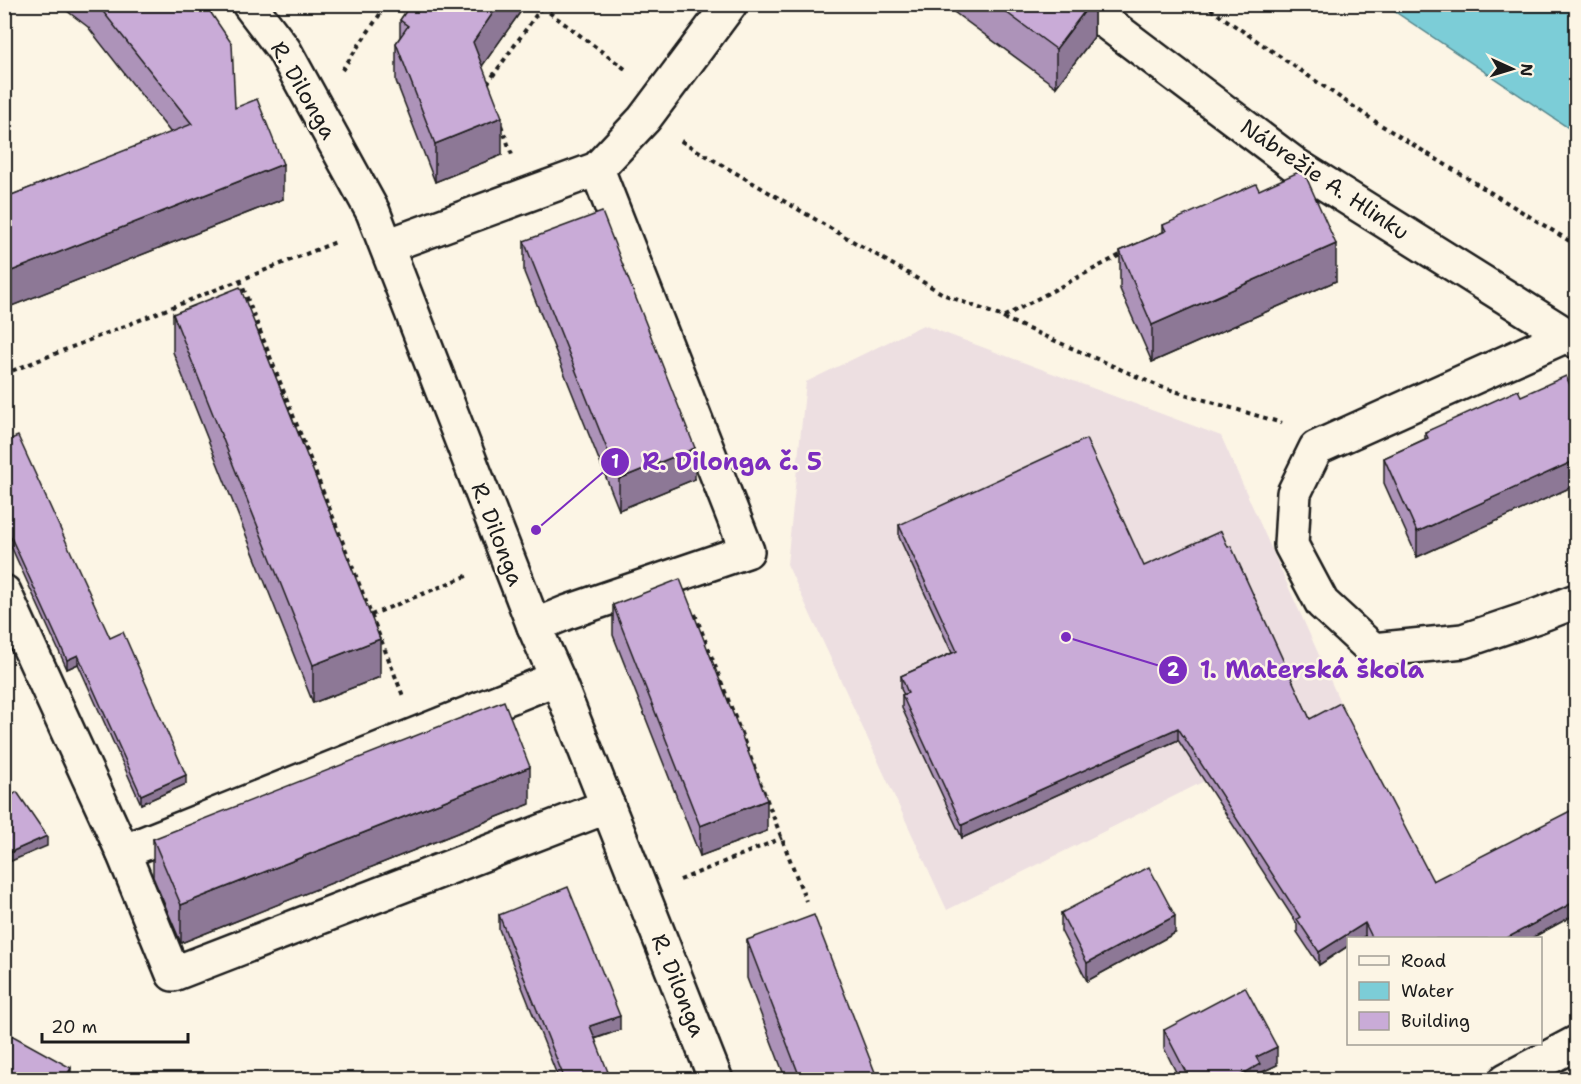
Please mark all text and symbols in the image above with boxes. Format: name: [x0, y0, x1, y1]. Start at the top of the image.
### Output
street label: R. Dilonga: [264, 36, 343, 145]
north arrow: [1482, 39, 1542, 99]
text: N: [1516, 63, 1537, 77]
street label: Nábrežie A. Hlinku: [1235, 112, 1415, 247]
callout: R. Dilonga č. 5: [600, 441, 834, 483]
text: R. Dilonga č. 5: [642, 446, 822, 478]
text: 1: [611, 450, 619, 474]
street label: R. Dilonga: [465, 478, 531, 590]
callout: 1. Materská škola: [1158, 649, 1436, 691]
text: 1. Materská škola: [1200, 654, 1425, 686]
text: 2: [1167, 658, 1180, 682]
street label: R. Dilonga: [645, 929, 712, 1041]
legend: [1347, 937, 1542, 1045]
text: Road: [1401, 949, 1446, 973]
text: Water: [1401, 979, 1454, 1003]
scale bar: [42, 1006, 188, 1044]
text: Building: [1401, 1009, 1470, 1033]
text: 20 m: [51, 1015, 97, 1039]

